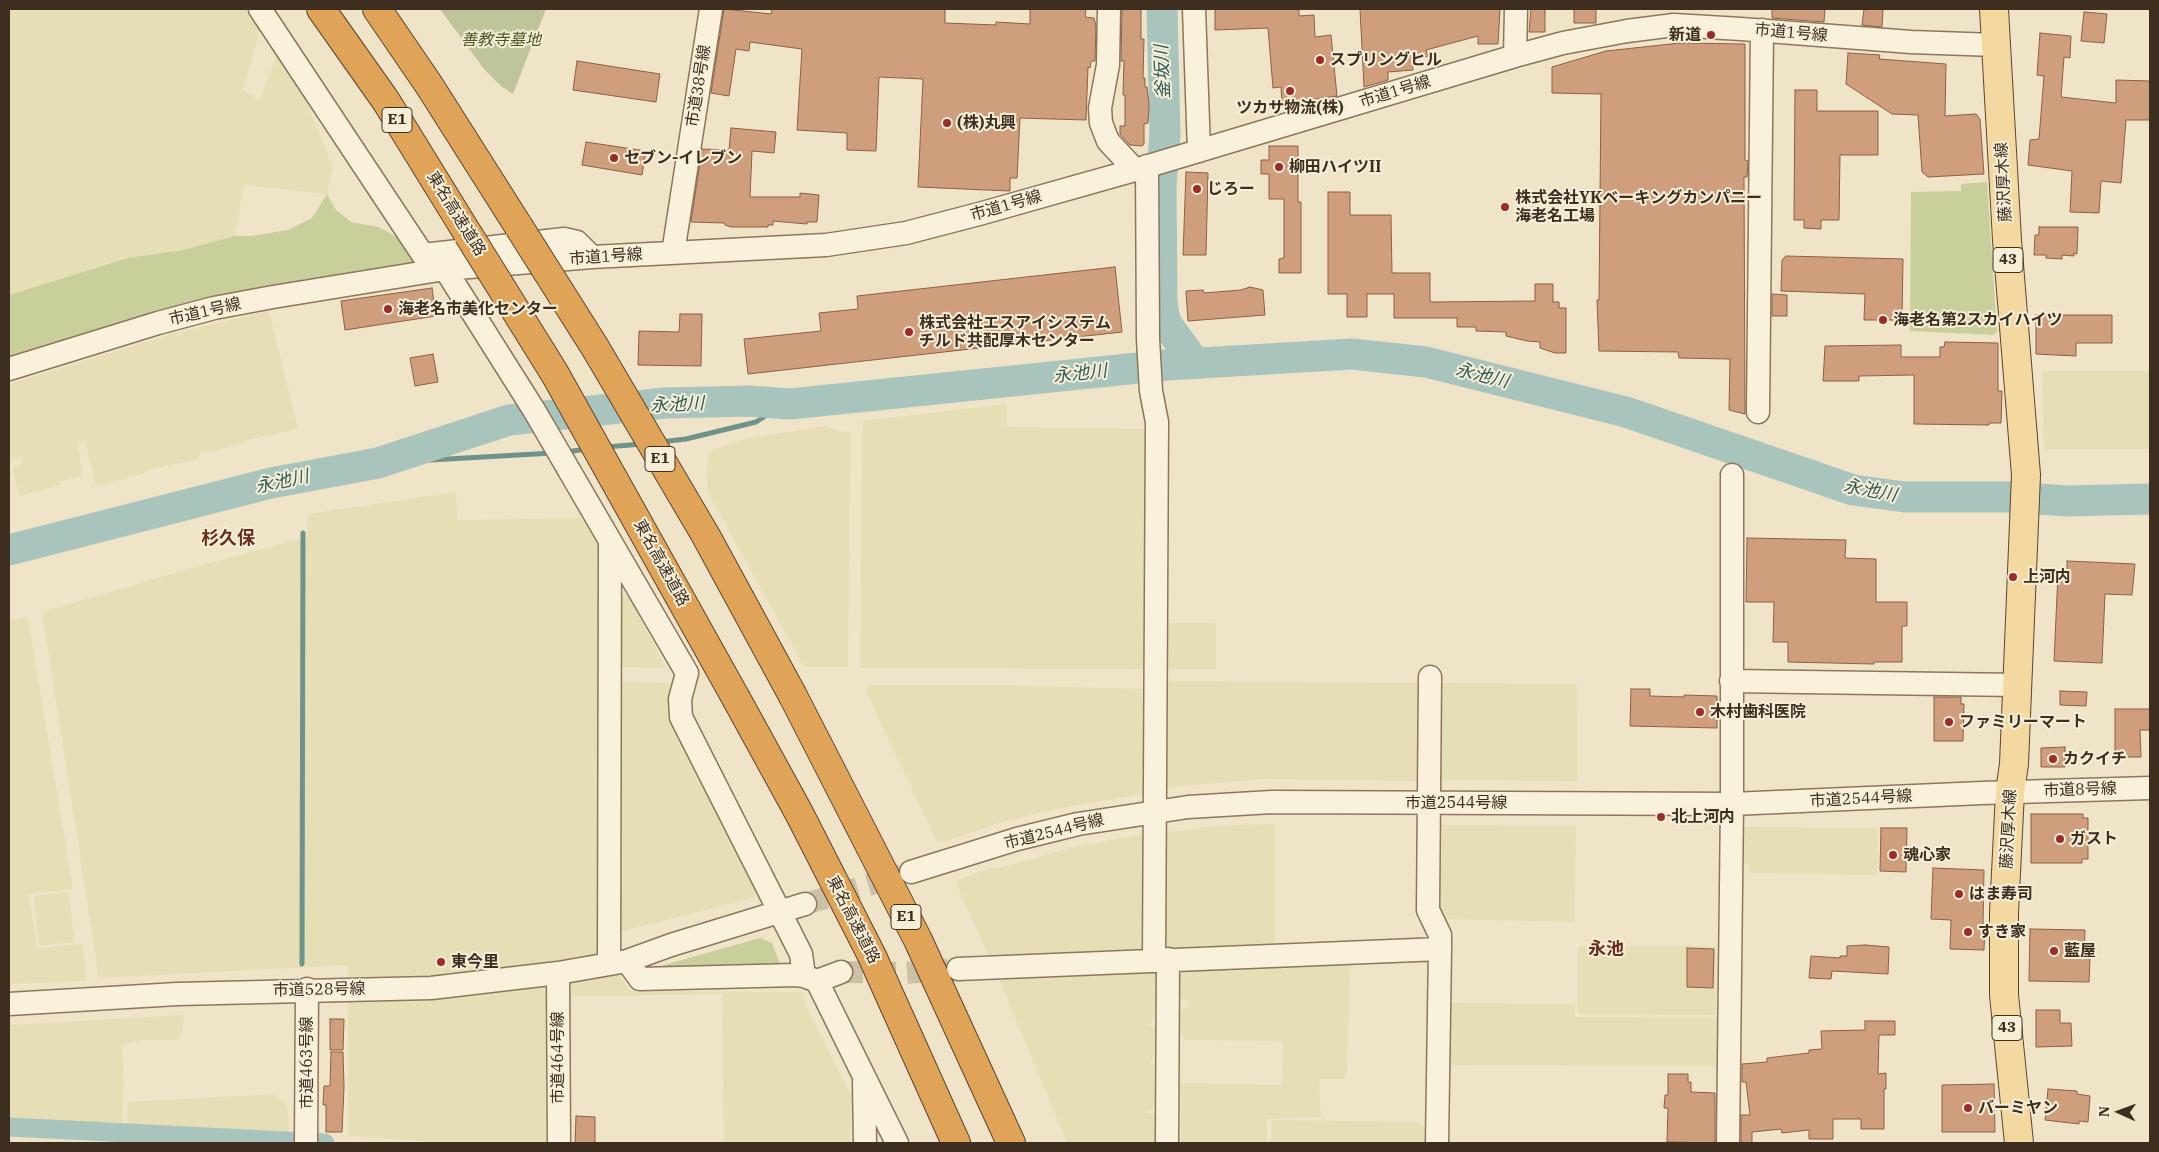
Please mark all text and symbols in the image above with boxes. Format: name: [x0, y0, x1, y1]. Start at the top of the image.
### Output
street label: 市道1号線: [1754, 20, 1828, 46]
place label: 新道: [1669, 25, 1701, 45]
marker: 新道: [1705, 29, 1717, 41]
park label: 善教寺墓地: [461, 30, 541, 50]
street label: 市道38号線: [683, 43, 715, 129]
water label: 釜坂川: [1151, 45, 1175, 99]
place label: スプリングヒル: [1330, 50, 1442, 70]
marker: スプリングヒル: [1314, 54, 1326, 66]
street label: 市道1号線: [1357, 72, 1433, 112]
marker: ツカサ物流(株): [1284, 85, 1296, 97]
place label: ツカサ物流(株): [1236, 98, 1344, 118]
road number: E1: [382, 108, 412, 132]
place label: (株)丸興: [957, 113, 1016, 133]
marker: (株)丸興: [941, 117, 953, 129]
street label: 藤沢厚木線: [1992, 142, 2016, 222]
place label: セブン-イレブン: [624, 148, 742, 168]
marker: セブン-イレブン: [608, 152, 620, 164]
place label: 柳田ハイツII: [1289, 157, 1381, 177]
marker: 柳田ハイツII: [1273, 161, 1285, 173]
street label: 東名高速道路: [422, 168, 490, 260]
place label: じろー: [1207, 179, 1255, 199]
marker: じろー: [1191, 183, 1203, 195]
street label: 市道1号線: [968, 187, 1044, 225]
place label: 株式会社YKベーキングカンパニー 海老名工場: [1515, 188, 1762, 226]
marker: 株式会社YKベーキングカンパニー 海老名工場: [1499, 201, 1511, 213]
street label: 市道1号線: [569, 245, 643, 269]
road number: 43: [1993, 248, 2023, 272]
street label: 市道1号線: [167, 294, 243, 330]
place label: 海老名市美化センター: [398, 299, 558, 319]
marker: 海老名市美化センター: [382, 303, 394, 315]
place label: 海老名第2スカイハイツ: [1893, 310, 2063, 330]
place label: 株式会社エスアイシステム チルド共配厚木センター: [919, 313, 1111, 351]
marker: 海老名第2スカイハイツ: [1877, 314, 1889, 326]
marker: 株式会社エスアイシステム チルド共配厚木センター: [903, 326, 915, 338]
water label: 永池川: [1453, 359, 1511, 393]
water label: 永池川: [1052, 360, 1108, 388]
water label: 永池川: [650, 393, 704, 417]
road number: E1: [645, 446, 675, 472]
water label: 永池川: [253, 466, 311, 498]
water label: 永池川: [1841, 475, 1899, 507]
street label: 東名高速道路: [629, 516, 693, 610]
district label: 杉久保: [201, 528, 255, 550]
place label: 上河内: [2023, 567, 2071, 587]
marker: 上河内: [2007, 571, 2019, 583]
place label: 木村歯科医院: [1710, 702, 1806, 722]
marker: 木村歯科医院: [1694, 706, 1706, 718]
place label: ファミリーマート: [1959, 712, 2087, 732]
marker: ファミリーマート: [1943, 716, 1955, 728]
place label: カクイチ: [2063, 749, 2127, 769]
marker: カクイチ: [2047, 753, 2059, 765]
street label: 市道8号線: [2043, 779, 2117, 801]
street label: 市道2544号線: [1809, 787, 1913, 811]
street label: 藤沢厚木線: [1997, 789, 2021, 869]
street label: 市道2544号線: [1405, 793, 1507, 813]
place label: 北上河内: [1671, 807, 1735, 827]
street label: 市道2544号線: [1002, 810, 1106, 854]
marker: 北上河内: [1655, 811, 1667, 823]
place label: ガスト: [2070, 829, 2118, 849]
marker: ガスト: [2054, 833, 2066, 845]
place label: 魂心家: [1903, 845, 1951, 865]
marker: 魂心家: [1887, 849, 1899, 861]
street label: 東名高速道路: [823, 873, 883, 967]
place label: はま寿司: [1969, 884, 2033, 904]
marker: はま寿司: [1953, 888, 1965, 900]
road number: E1: [891, 904, 921, 930]
place label: すき家: [1978, 922, 2026, 942]
marker: すき家: [1962, 926, 1974, 938]
district label: 永池: [1588, 939, 1624, 961]
place label: 藍屋: [2064, 941, 2096, 961]
marker: 藍屋: [2048, 945, 2060, 957]
place label: 東今里: [451, 952, 499, 972]
marker: 東今里: [435, 956, 447, 968]
street label: 市道528号線: [272, 980, 366, 1000]
street label: 市道464号線: [548, 1012, 568, 1104]
road number: 43: [1992, 1016, 2022, 1040]
street label: 市道463号線: [297, 1017, 317, 1109]
north arrow: [2094, 1087, 2144, 1137]
place label: バーミヤン: [1978, 1098, 2058, 1118]
marker: バーミヤン: [1962, 1102, 1974, 1114]
text: N: [2095, 1106, 2113, 1117]

